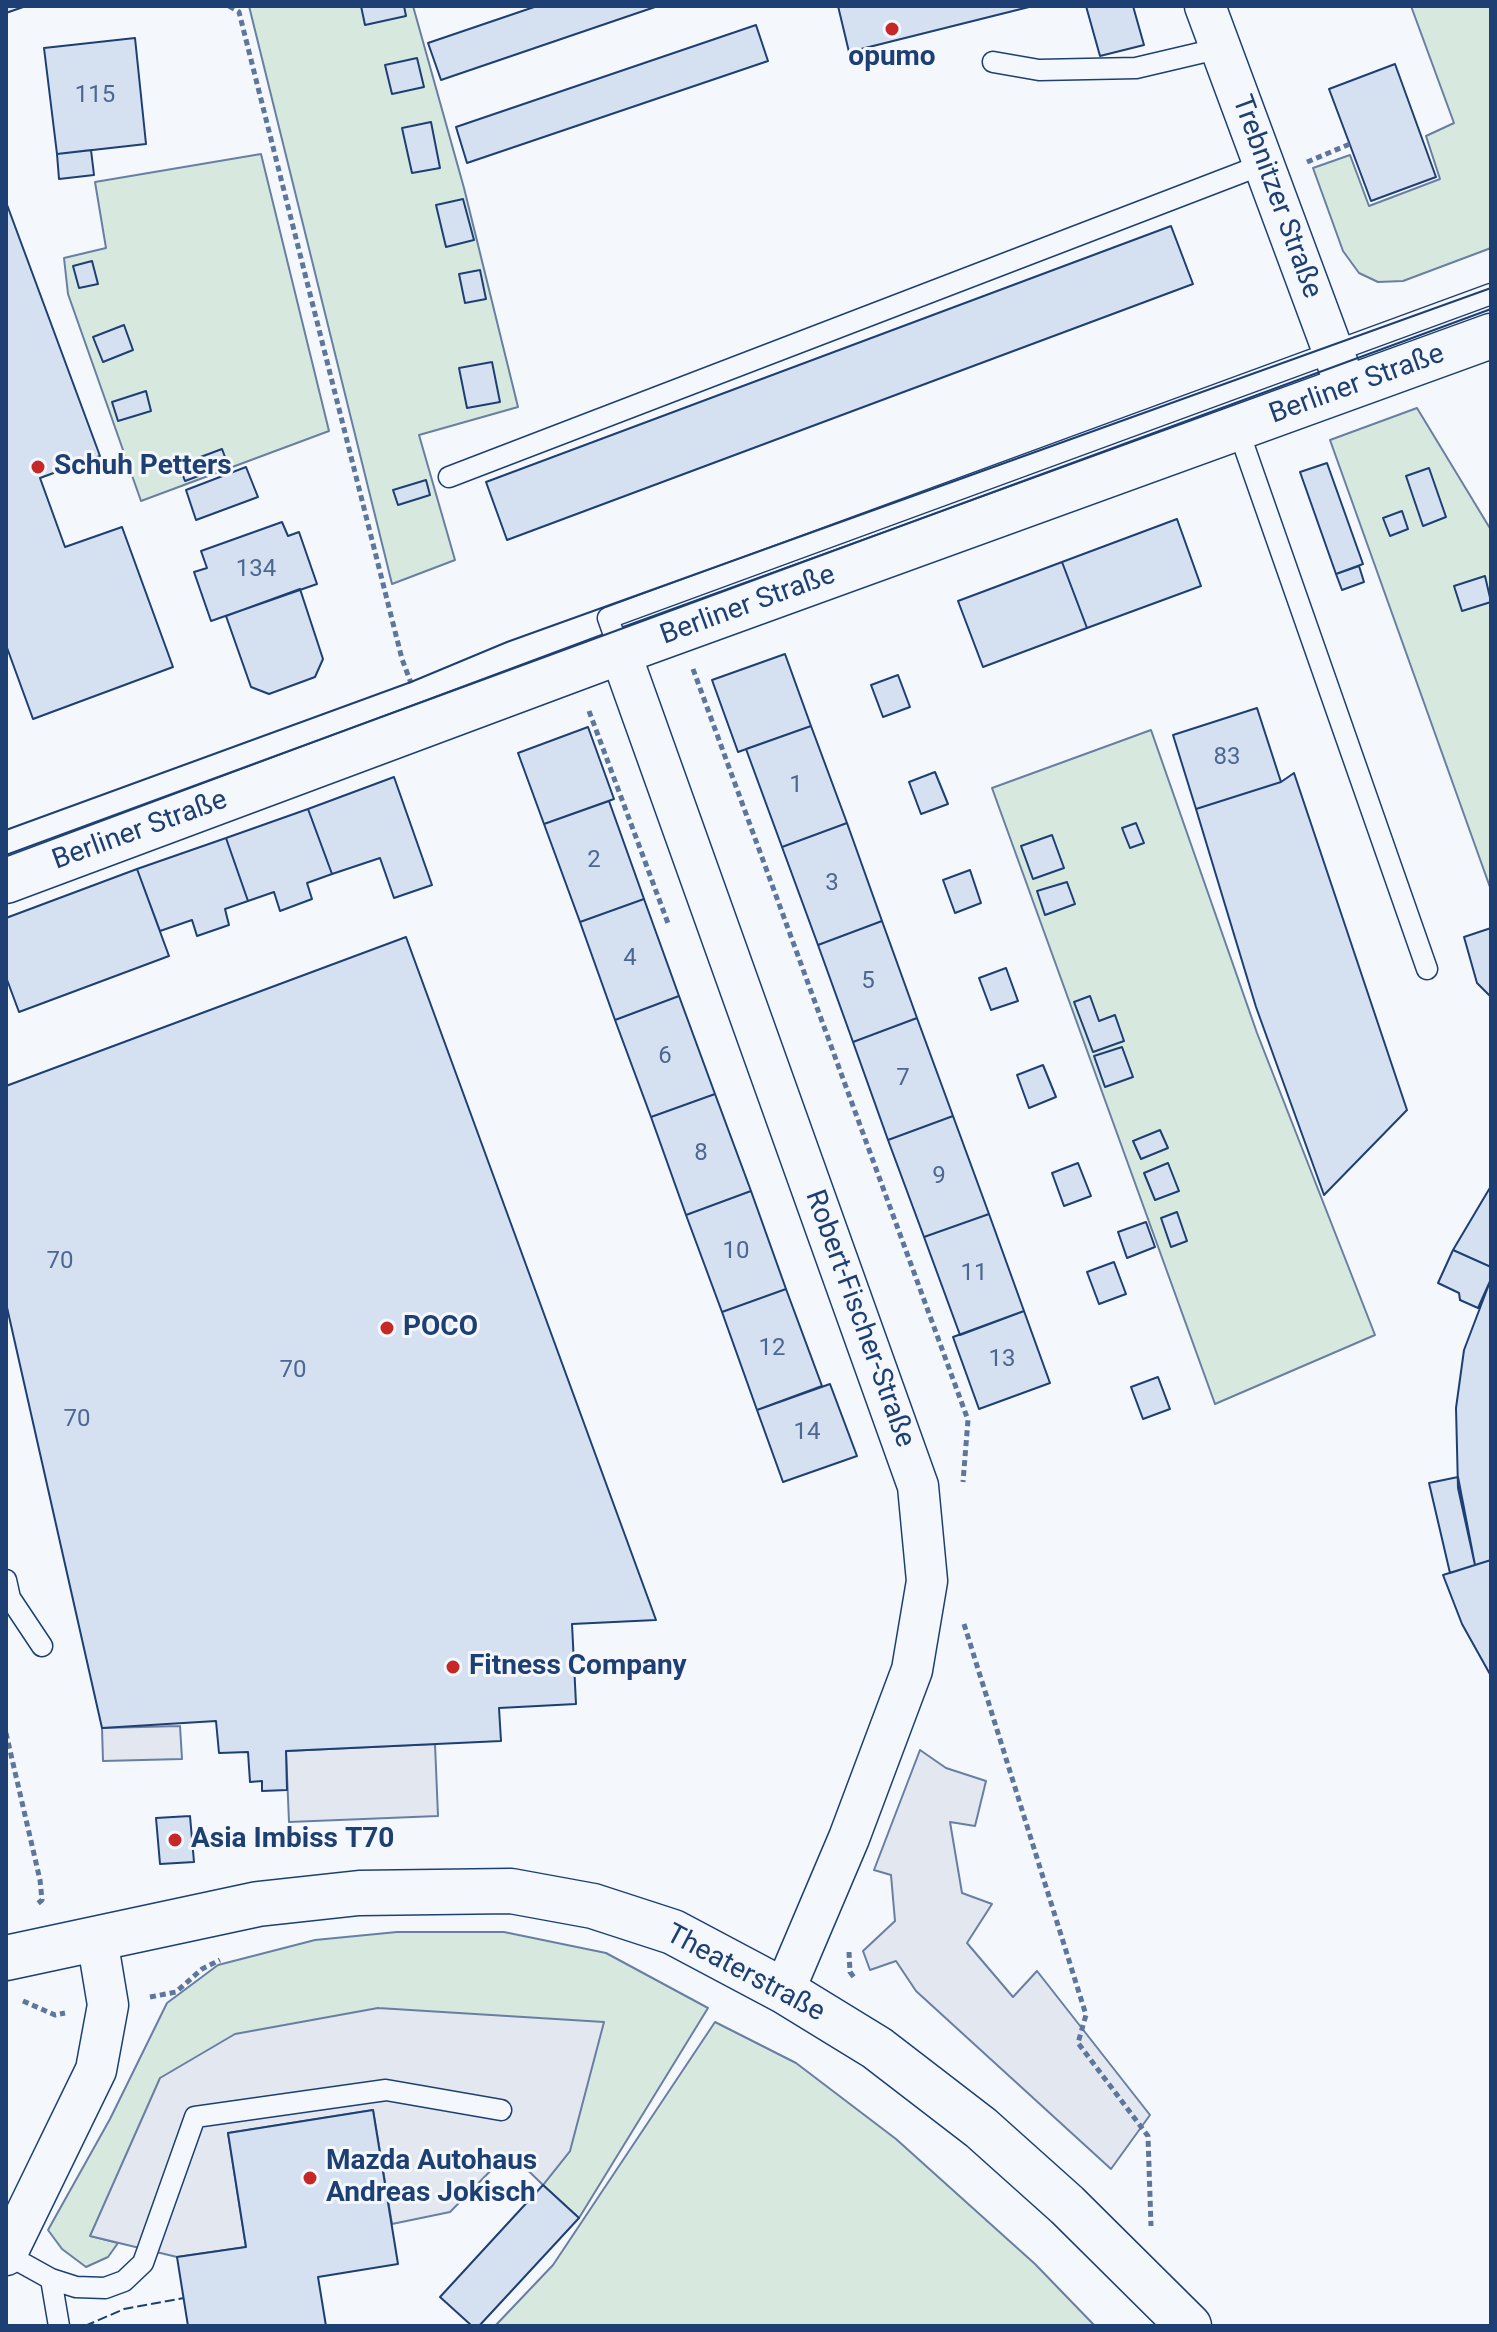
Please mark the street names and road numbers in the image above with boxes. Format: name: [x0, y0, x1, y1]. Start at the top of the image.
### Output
street label: Trebnitzer Straße: [1224, 91, 1328, 303]
street label: Berliner Straße: [1265, 338, 1449, 432]
street label: Berliner Straße: [656, 559, 840, 653]
street label: Berliner Straße: [48, 784, 232, 878]
street label: Robert-Fischer-Straße: [797, 1186, 921, 1452]
street label: Theaterstraße: [660, 1918, 830, 2030]

